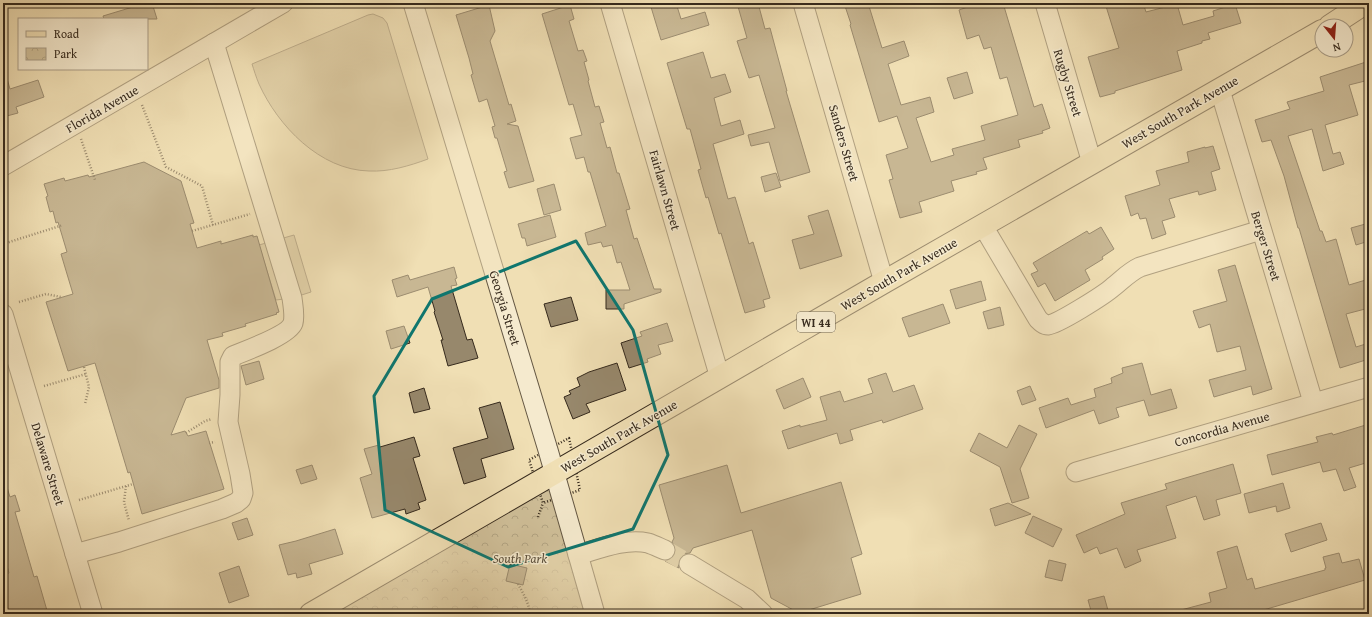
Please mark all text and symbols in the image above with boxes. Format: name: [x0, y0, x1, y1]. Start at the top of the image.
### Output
legend: [18, 18, 148, 70]
north arrow: [1314, 18, 1354, 58]
text: Road: [54, 25, 80, 42]
text: N: [1330, 39, 1343, 56]
text: Park: [54, 45, 78, 62]
street label: Rugby Street: [1049, 47, 1087, 120]
street label: West South Park Avenue: [1118, 71, 1242, 153]
street label: Florida Avenue: [62, 80, 142, 138]
street label: Sanders Street: [824, 102, 864, 184]
street label: Fairlawn Street: [644, 148, 686, 233]
street label: Berger Street: [1246, 209, 1286, 284]
street label: West South Park Avenue: [837, 233, 961, 315]
street label: Georgia Street: [485, 268, 526, 348]
road number: WI 44: [797, 312, 835, 332]
street label: West South Park Avenue: [557, 395, 681, 477]
street label: Concordia Avenue: [1172, 406, 1272, 452]
street label: Delaware Street: [26, 420, 70, 508]
park label: South Park: [493, 549, 547, 568]

